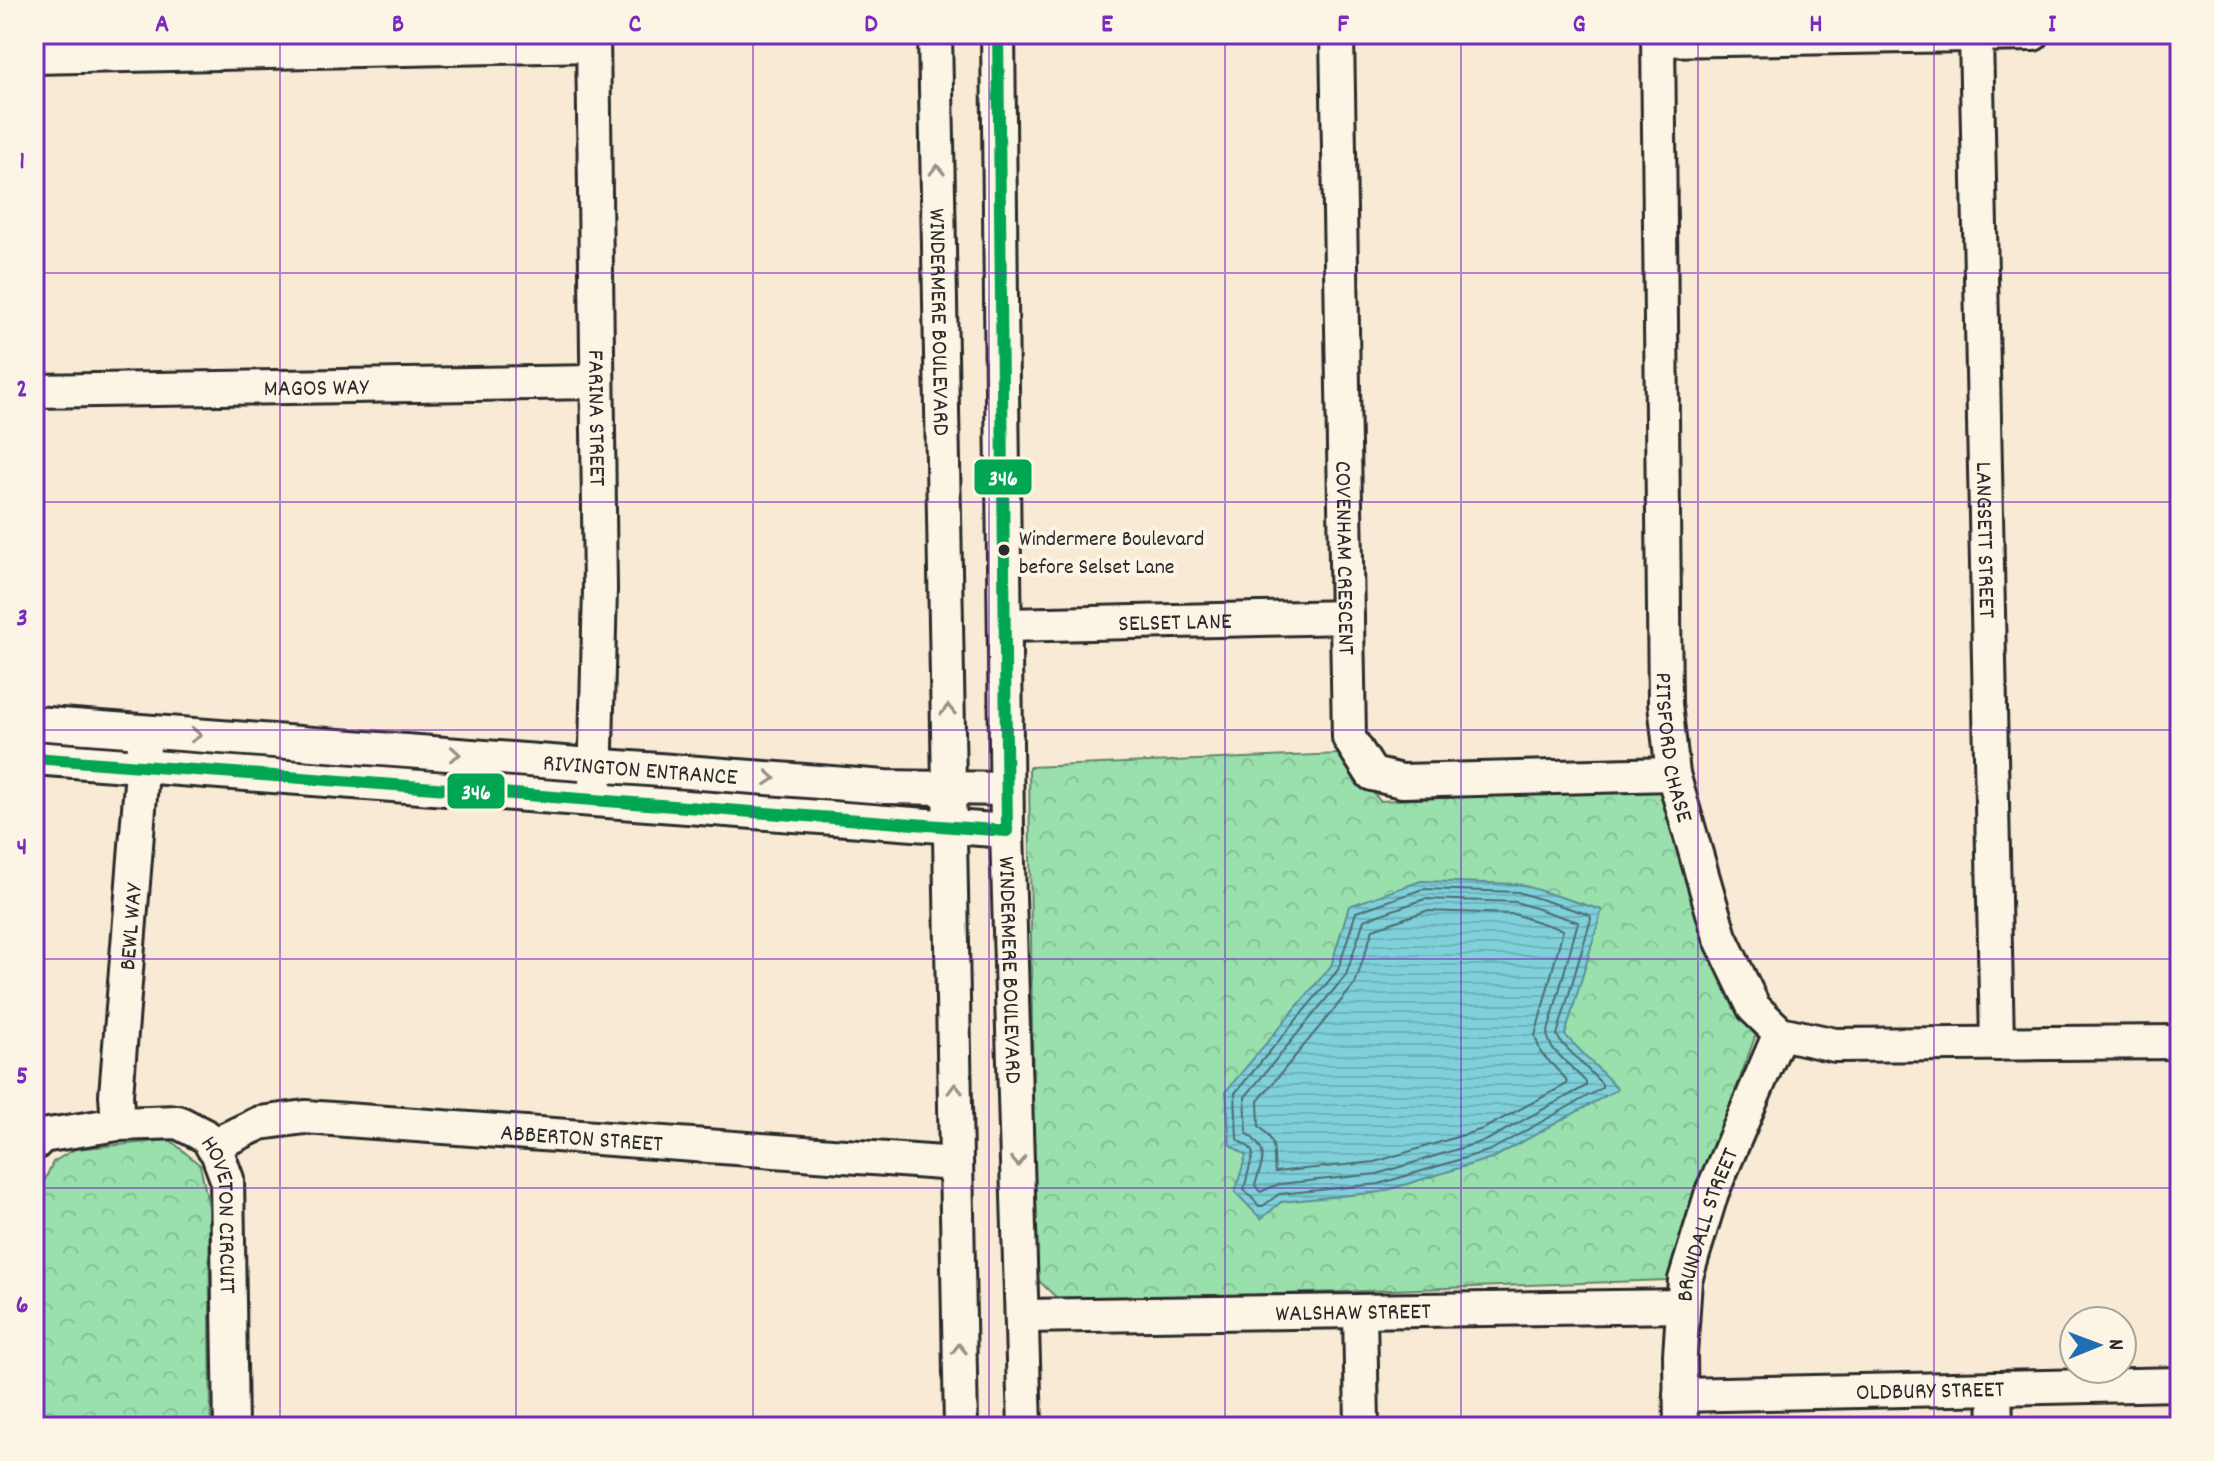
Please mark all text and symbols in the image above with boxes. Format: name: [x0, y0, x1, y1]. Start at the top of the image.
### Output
text: A: [155, 7, 169, 44]
text: B: [392, 7, 404, 44]
text: C: [629, 7, 642, 44]
text: D: [864, 7, 878, 44]
text: E: [1101, 7, 1113, 44]
text: F: [1337, 7, 1349, 44]
text: G: [1572, 7, 1586, 44]
text: H: [1809, 7, 1823, 44]
text: I: [2048, 7, 2057, 44]
text: 1: [19, 144, 25, 181]
one-way arrow: [929, 163, 946, 176]
street label: WINDERMERE BOULEVARD: [918, 208, 956, 436]
street label: FARINA STREET: [577, 349, 613, 487]
text: 2: [16, 372, 28, 409]
street label: MAGOS WAY: [263, 372, 370, 407]
line badge: 346: [973, 458, 1033, 496]
street label: COVENHAM CRESCENT: [1324, 461, 1362, 656]
street label: LANGSETT STREET: [1965, 461, 2002, 619]
text: 346: [988, 465, 1018, 496]
place label: Windermere Boulevard before Selset Lane: [1019, 525, 1204, 584]
marker: Windermere Boulevard before Selset Lane: [996, 542, 1012, 558]
text: 3: [16, 601, 28, 638]
street label: SELSET LANE: [1118, 606, 1232, 642]
street label: PITSFORD CHASE: [1645, 672, 1700, 827]
one-way arrow: [939, 703, 957, 716]
one-way arrow: [189, 726, 202, 743]
one-way arrow: [449, 745, 462, 762]
street label: RIVINGTON ENTRANCE: [542, 747, 739, 796]
one-way arrow: [764, 769, 777, 786]
line badge: 346: [446, 772, 506, 810]
text: 346: [461, 779, 491, 810]
text: 4: [17, 830, 27, 867]
street label: WINDERMERE BOULEVARD: [988, 856, 1029, 1084]
street label: BEWL WAY: [112, 881, 153, 972]
text: 5: [16, 1059, 28, 1096]
one-way arrow: [946, 1082, 963, 1095]
street label: ABBERTON STREET: [499, 1117, 664, 1163]
street label: HOVETON CIRCUIT: [191, 1130, 243, 1294]
street label: BRUNDALL STREET: [1670, 1143, 1749, 1303]
one-way arrow: [1009, 1155, 1026, 1168]
text: 6: [16, 1288, 28, 1325]
street label: WALSHAW STREET: [1275, 1296, 1431, 1332]
north arrow: [2058, 1305, 2138, 1385]
text: N: [2099, 1339, 2130, 1351]
one-way arrow: [951, 1342, 968, 1355]
street label: OLDBURY STREET: [1856, 1374, 2005, 1411]

